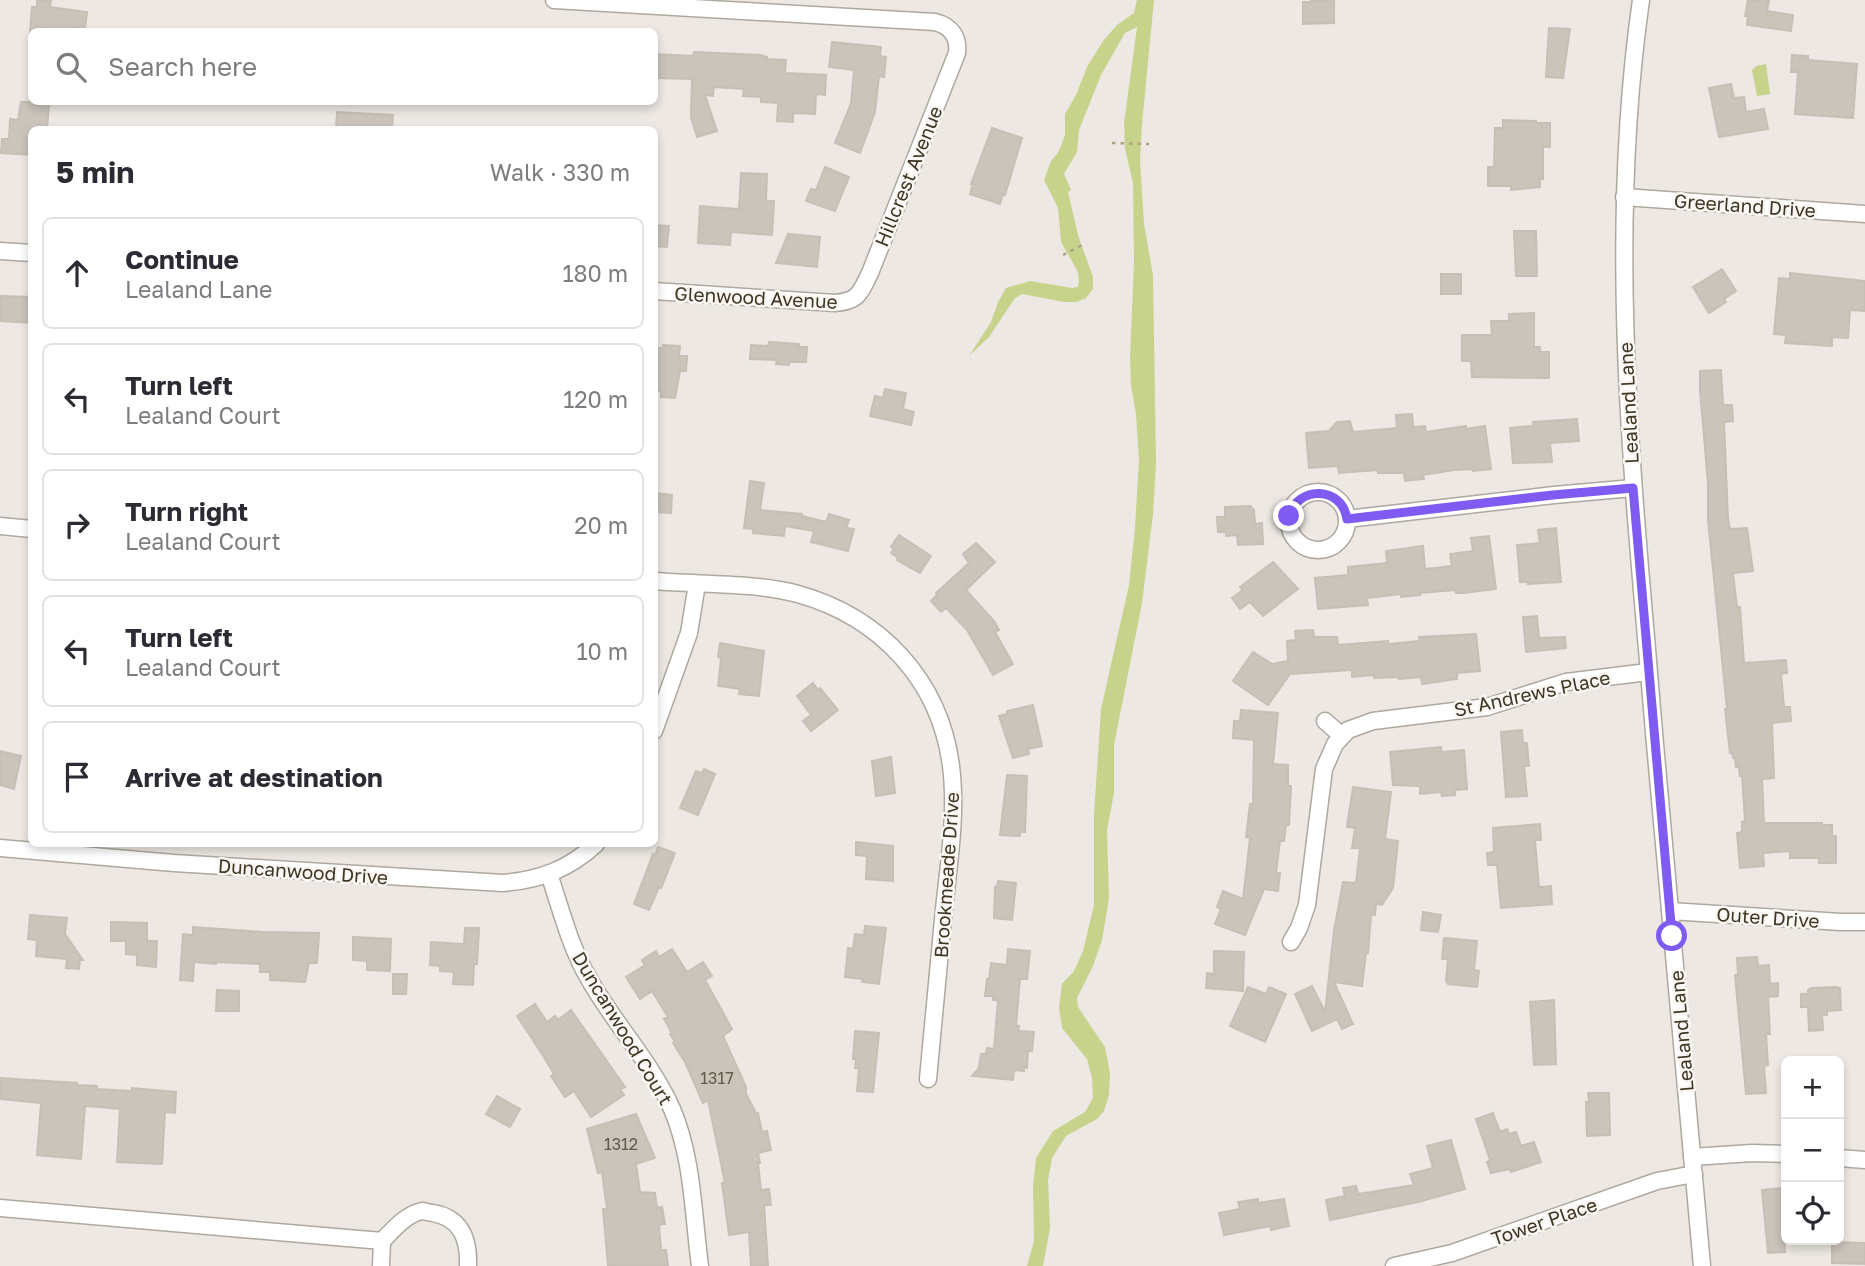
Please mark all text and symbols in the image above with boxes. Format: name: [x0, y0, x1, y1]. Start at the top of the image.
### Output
search box: [28, 28, 658, 105]
icon: search: [52, 48, 90, 86]
text: Search here: [108, 51, 257, 82]
street label: Hillcrest Avenue: [869, 102, 947, 250]
text: 5 min: [56, 154, 134, 190]
text: Walk · 330 m: [490, 158, 630, 186]
street label: Greerland Drive: [1673, 189, 1817, 221]
text: Continue: [125, 244, 239, 275]
icon: ahead: [58, 254, 96, 292]
text: 180 m: [562, 259, 628, 287]
text: Lealand Lane: [125, 275, 272, 303]
street label: Glenwood Avenue: [674, 281, 838, 313]
street label: Lealand Lane: [1613, 342, 1643, 464]
text: Turn left: [125, 370, 233, 401]
icon: left: [58, 380, 96, 418]
text: 120 m: [563, 385, 628, 413]
text: Lealand Court: [125, 401, 281, 429]
text: Turn right: [125, 496, 248, 527]
route end: [1273, 500, 1304, 531]
icon: right: [58, 506, 96, 544]
text: 20 m: [574, 511, 628, 539]
text: Lealand Court: [125, 527, 281, 555]
text: Turn left: [125, 622, 233, 653]
icon: left: [58, 632, 96, 670]
text: 10 m: [576, 637, 628, 665]
text: Lealand Court: [125, 653, 281, 681]
street label: St Andrews Place: [1452, 665, 1612, 721]
icon: arrive: [58, 758, 96, 796]
text: Arrive at destination: [125, 762, 383, 793]
street label: Brookmeade Drive: [929, 791, 963, 959]
street label: Duncanwood Drive: [217, 854, 389, 888]
street label: Outer Drive: [1716, 902, 1820, 932]
route start: [1656, 920, 1687, 951]
street label: Duncanwood Court: [568, 947, 678, 1109]
street label: Lealand Lane: [1664, 969, 1698, 1093]
map controls: [1781, 1056, 1844, 1245]
button: +: [1781, 1056, 1844, 1119]
house number: 1317: [700, 1068, 734, 1088]
button: −: [1781, 1119, 1844, 1182]
house number: 1312: [604, 1134, 638, 1154]
button: locate: [1781, 1182, 1844, 1245]
street label: Tower Place: [1488, 1192, 1600, 1250]

